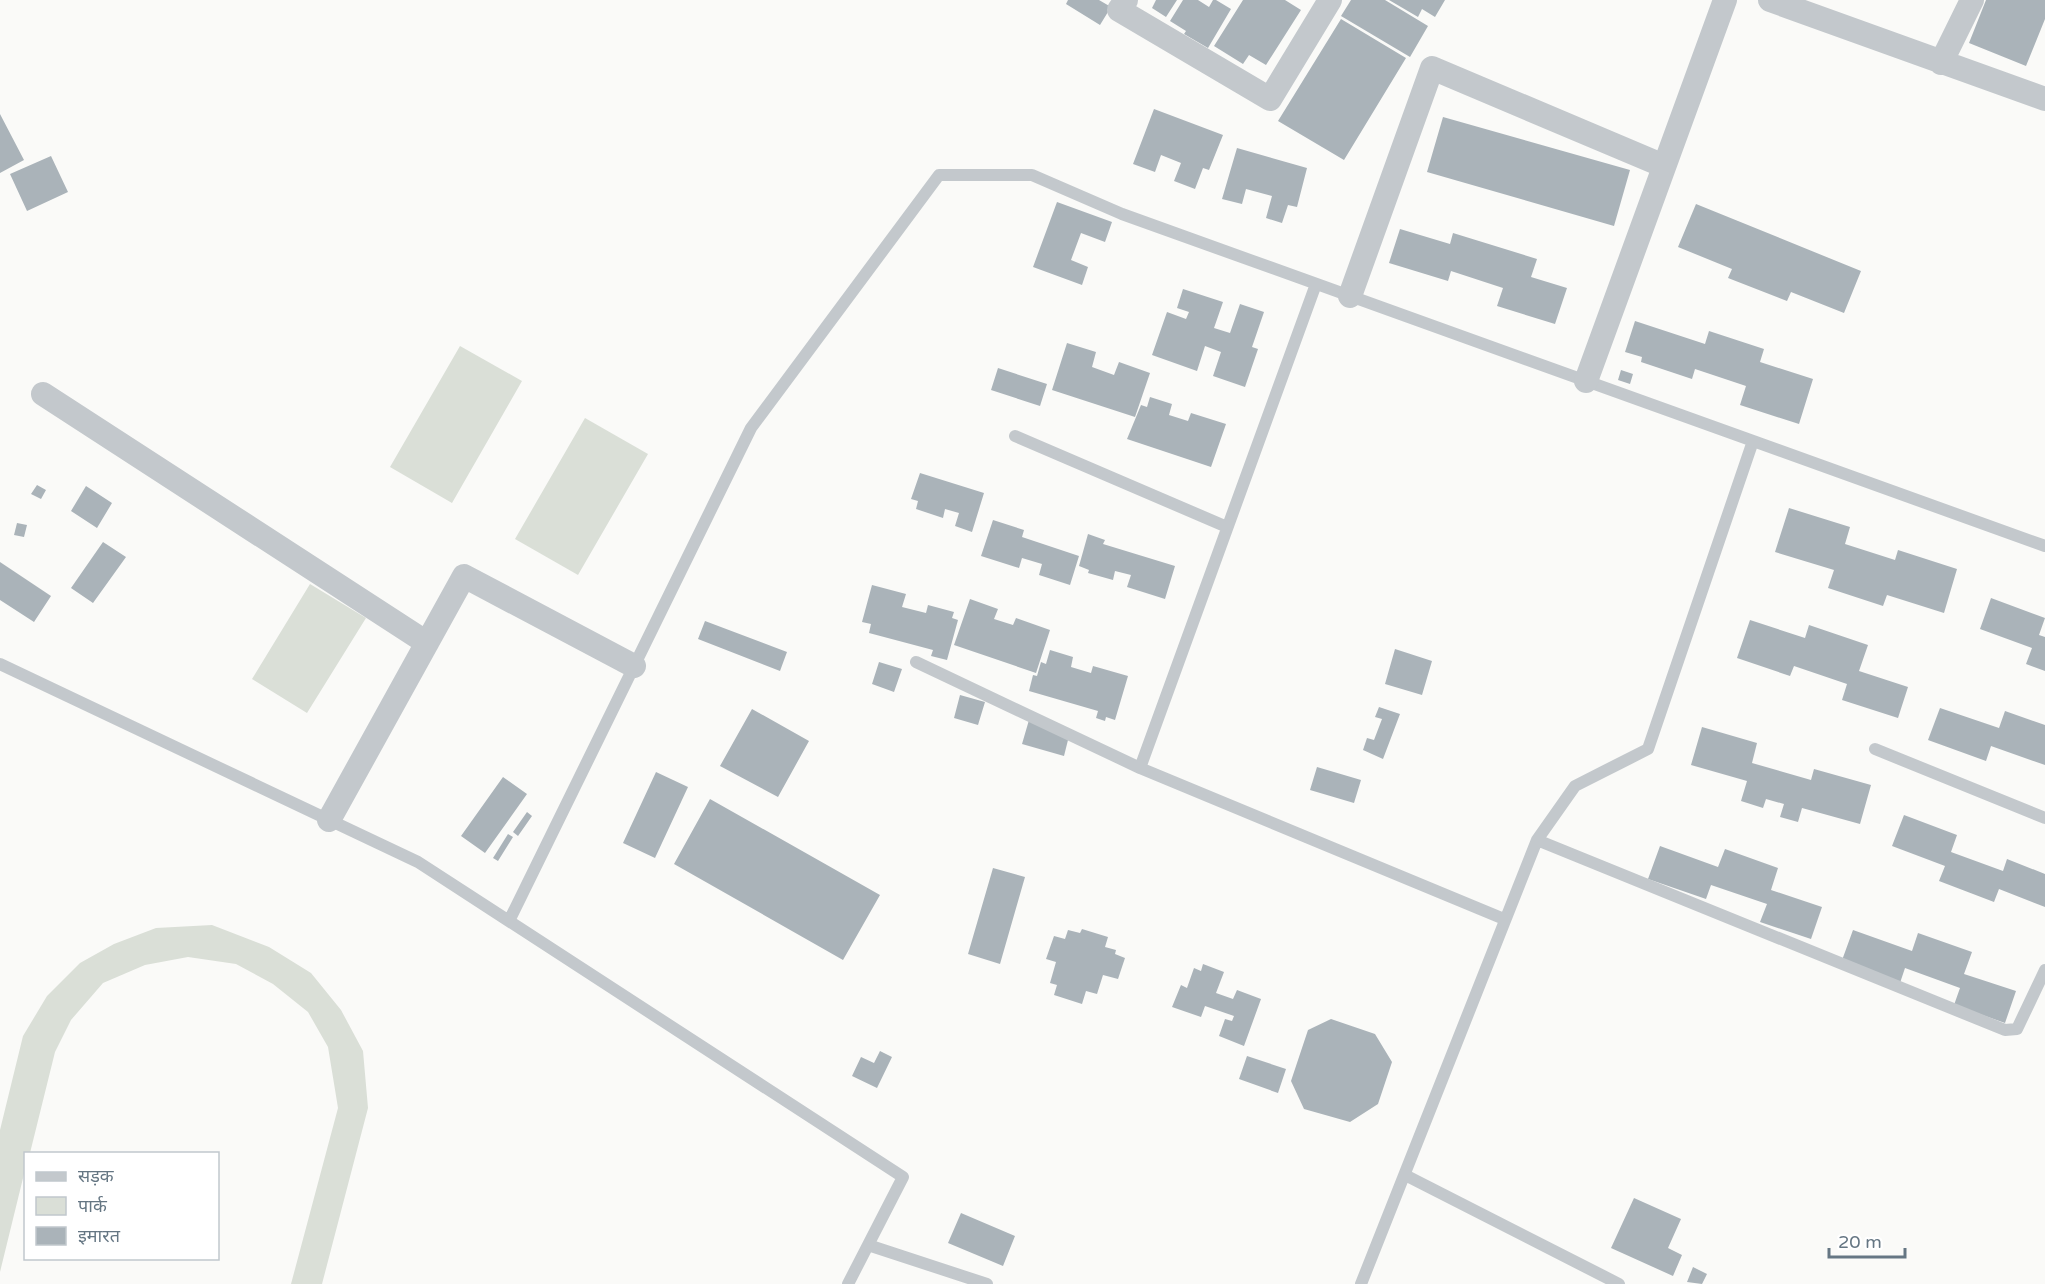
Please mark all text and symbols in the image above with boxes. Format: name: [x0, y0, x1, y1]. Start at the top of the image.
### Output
legend: [24, 1152, 219, 1260]
text: सड़क: [78, 1165, 115, 1187]
text: पार्क: [78, 1195, 108, 1217]
scale bar: [1829, 1221, 1906, 1259]
text: इमारत: [78, 1225, 121, 1247]
text: 20 m: [1838, 1231, 1882, 1253]

